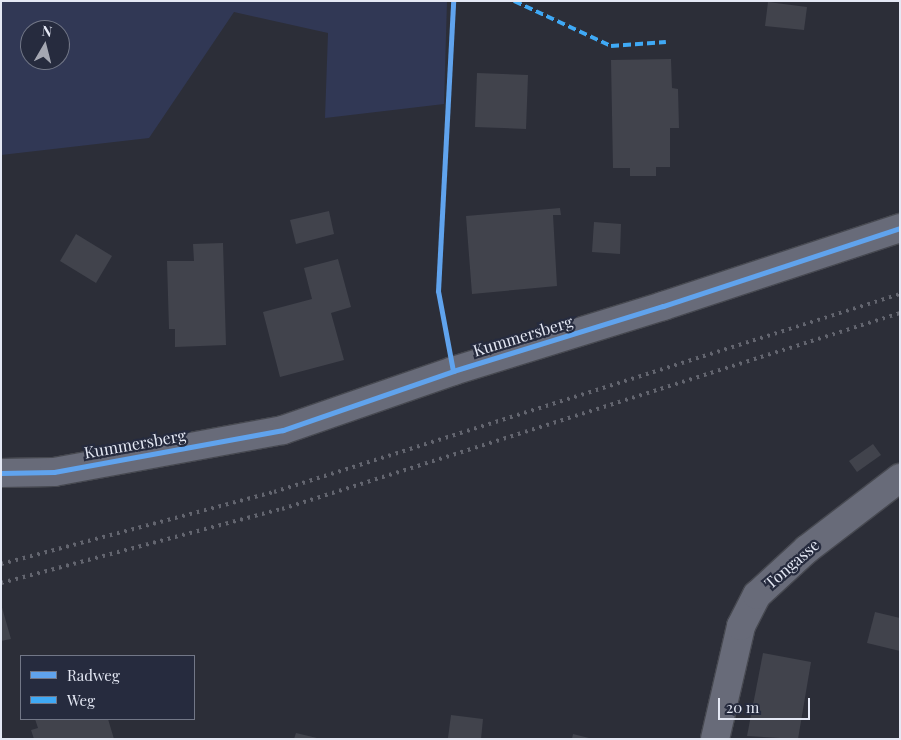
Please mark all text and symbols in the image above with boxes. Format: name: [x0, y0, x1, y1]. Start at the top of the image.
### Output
north arrow: [20, 20, 70, 70]
text: N: [41, 21, 53, 41]
street label: Kummersberg: [471, 312, 575, 360]
street label: Kummersberg: [83, 426, 187, 462]
street label: Tongasse: [761, 535, 823, 593]
legend: [20, 655, 195, 720]
text: Radweg: [67, 665, 120, 685]
scale bar: [721, 688, 814, 720]
text: Weg: [67, 690, 95, 710]
text: 20 m: [726, 697, 759, 717]

